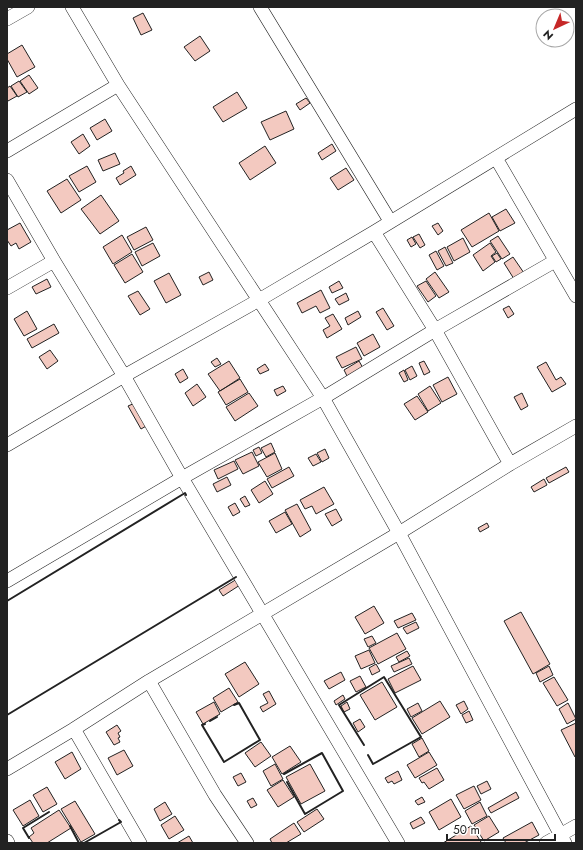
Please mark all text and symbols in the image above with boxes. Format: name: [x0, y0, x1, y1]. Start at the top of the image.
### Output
north arrow: [535, 8, 575, 48]
text: N: [539, 26, 557, 44]
scale bar: [447, 816, 555, 842]
text: 50 m: [453, 821, 480, 839]

